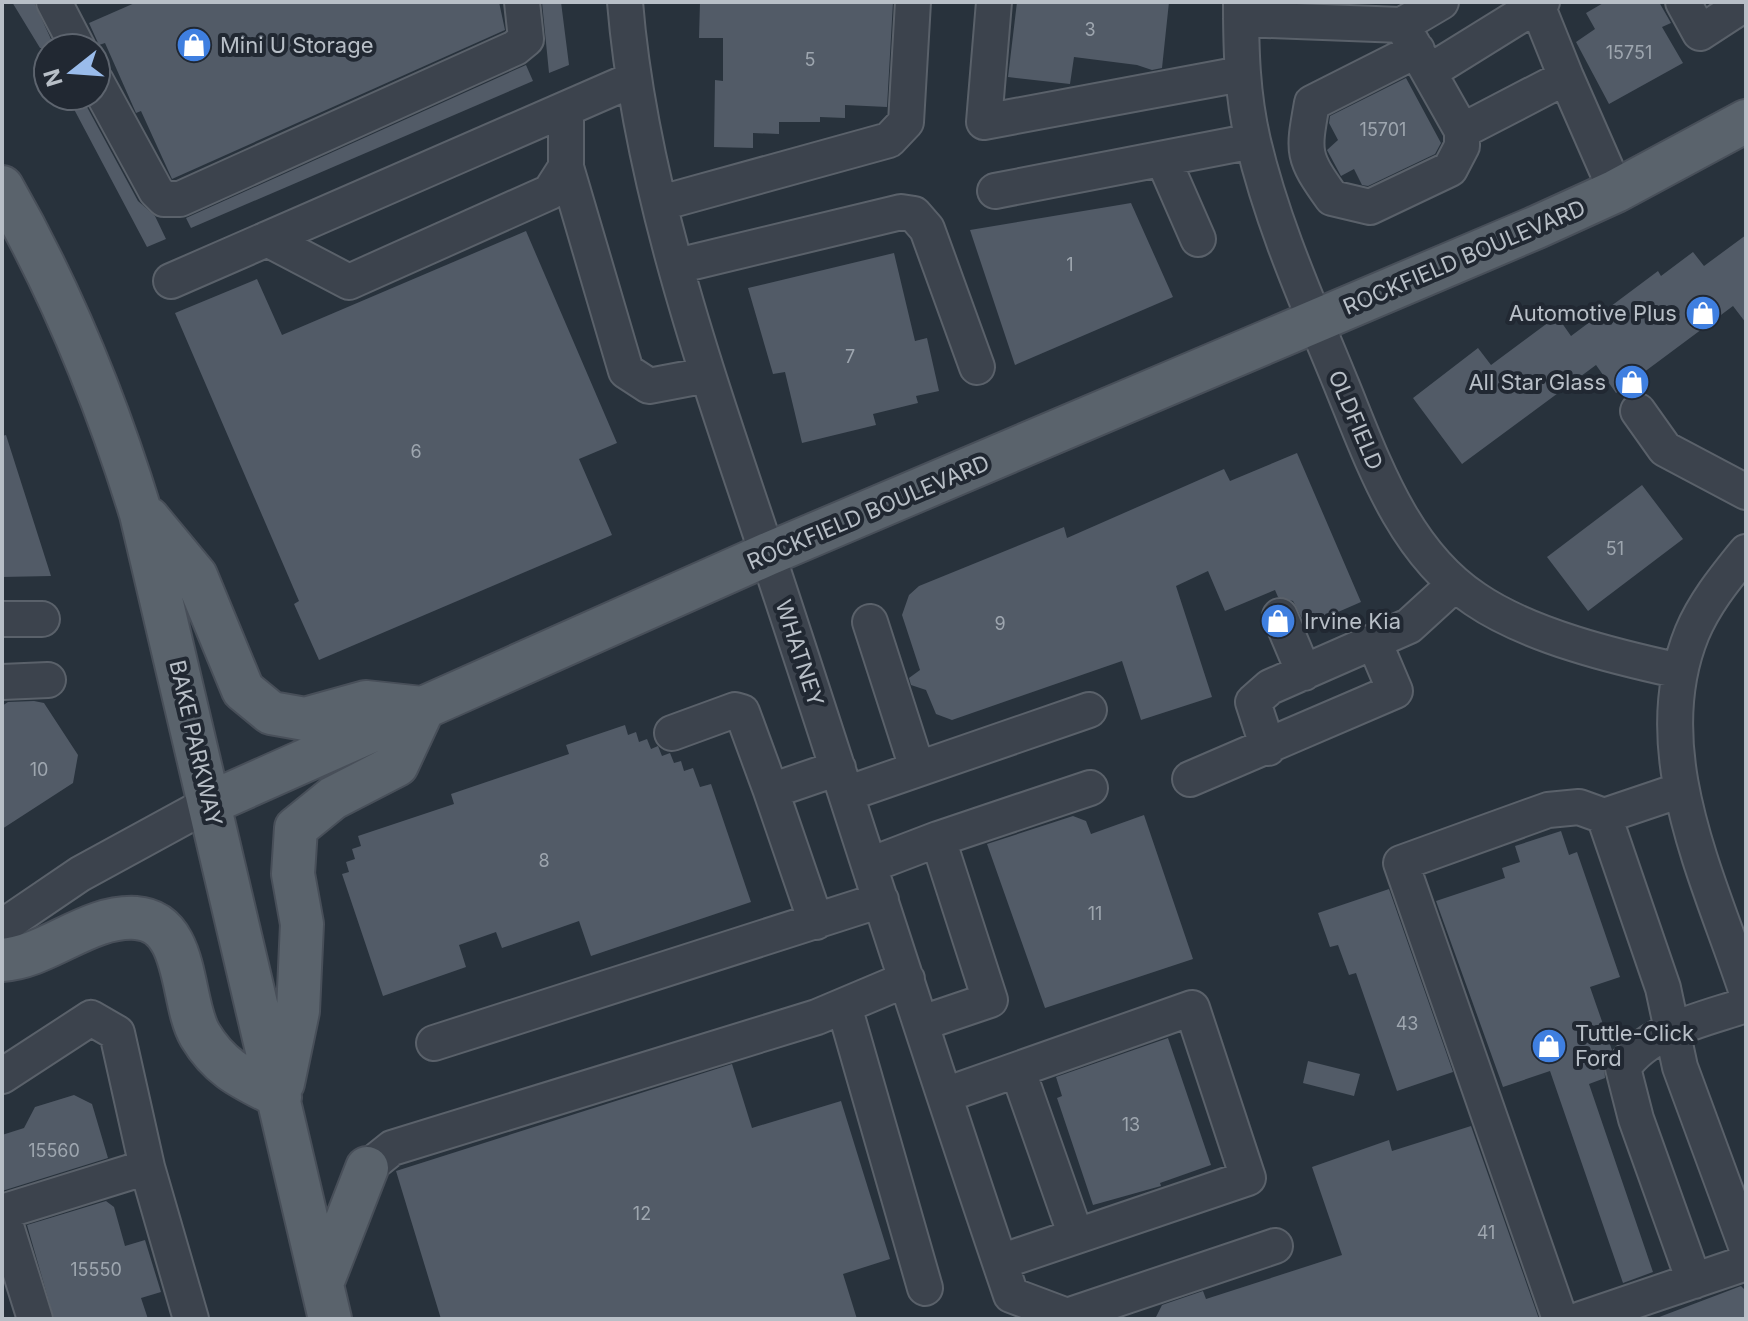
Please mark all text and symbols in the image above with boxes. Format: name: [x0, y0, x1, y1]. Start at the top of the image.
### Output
house number: 3: [1084, 19, 1096, 40]
shop icon: Mini U Storage: [175, 26, 213, 64]
north arrow: [32, 32, 112, 112]
place label: Mini U Storage: [220, 32, 374, 58]
house number: 15751: [1606, 42, 1652, 63]
house number: 5: [805, 49, 815, 70]
text: N: [38, 66, 68, 90]
house number: 15701: [1360, 119, 1406, 140]
street label: ROCKFIELD BOULEVARD: [1339, 194, 1589, 320]
house number: 1: [1066, 254, 1074, 275]
shop icon: Automotive Plus: [1684, 294, 1722, 332]
place label: Automotive Plus: [1509, 300, 1677, 326]
house number: 7: [845, 346, 855, 367]
shop icon: All Star Glass: [1613, 363, 1651, 401]
street label: OLDFIELD: [1323, 366, 1389, 474]
place label: All Star Glass: [1468, 369, 1606, 395]
house number: 6: [410, 441, 422, 462]
street label: ROCKFIELD BOULEVARD: [743, 449, 993, 575]
house number: 51: [1606, 538, 1624, 559]
street label: WHATNEY: [771, 597, 829, 710]
shop icon: Irvine Kia: [1259, 602, 1297, 640]
place label: Irvine Kia: [1304, 608, 1401, 634]
house number: 9: [994, 613, 1006, 634]
street label: BAKE PARKWAY: [164, 658, 228, 828]
house number: 10: [30, 759, 48, 780]
house number: 8: [538, 850, 550, 871]
house number: 11: [1088, 903, 1102, 924]
house number: 43: [1396, 1013, 1418, 1034]
place label: Tuttle-Click Ford: [1575, 1020, 1694, 1071]
shop icon: Tuttle-Click Ford: [1530, 1027, 1568, 1065]
house number: 13: [1122, 1114, 1140, 1135]
house number: 15560: [28, 1140, 80, 1161]
house number: 12: [633, 1203, 651, 1224]
house number: 41: [1477, 1222, 1495, 1243]
house number: 15550: [70, 1259, 122, 1280]

